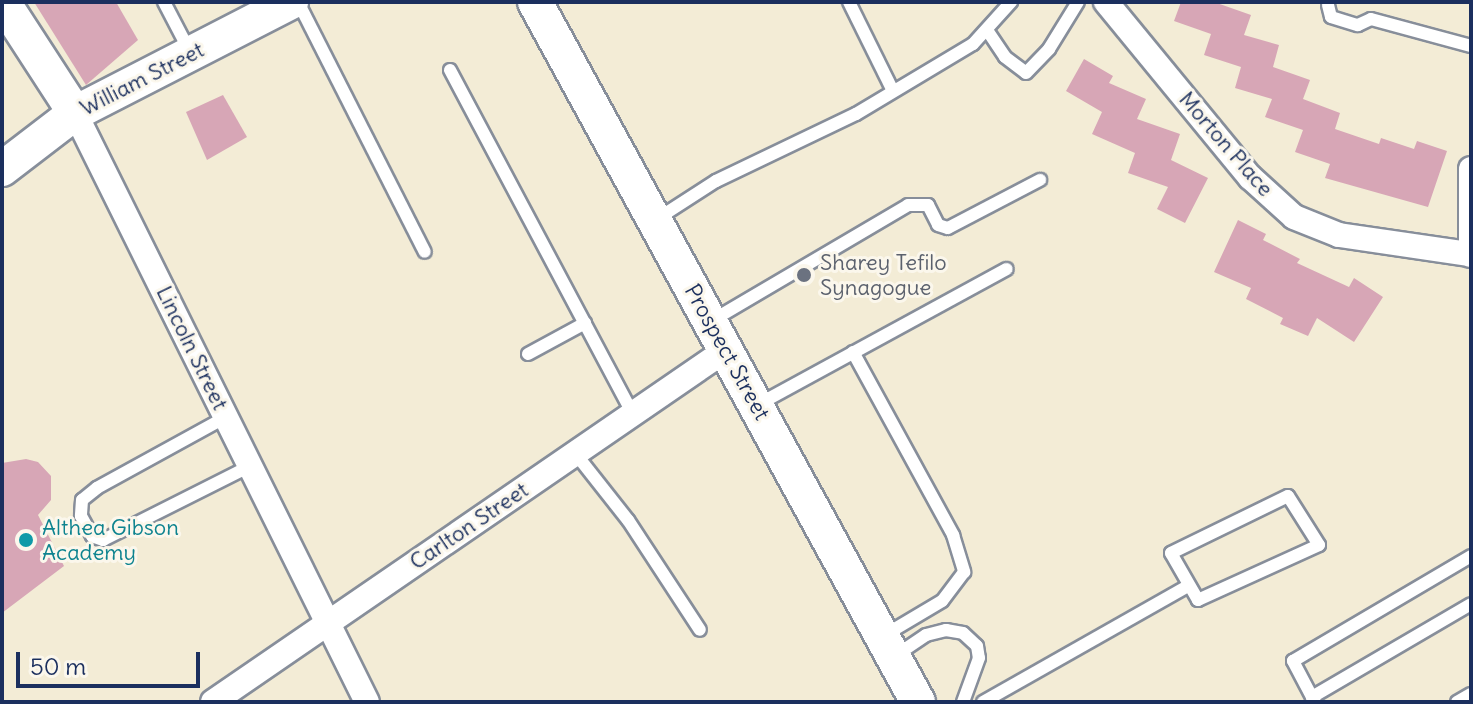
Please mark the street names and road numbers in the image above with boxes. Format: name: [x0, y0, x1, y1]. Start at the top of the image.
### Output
street label: William Street: [76, 36, 208, 122]
street label: Morton Place: [1173, 86, 1279, 202]
street label: Prospect Street: [679, 279, 775, 425]
street label: Lincoln Street: [151, 282, 233, 414]
street label: Carlton Street: [405, 477, 533, 575]

